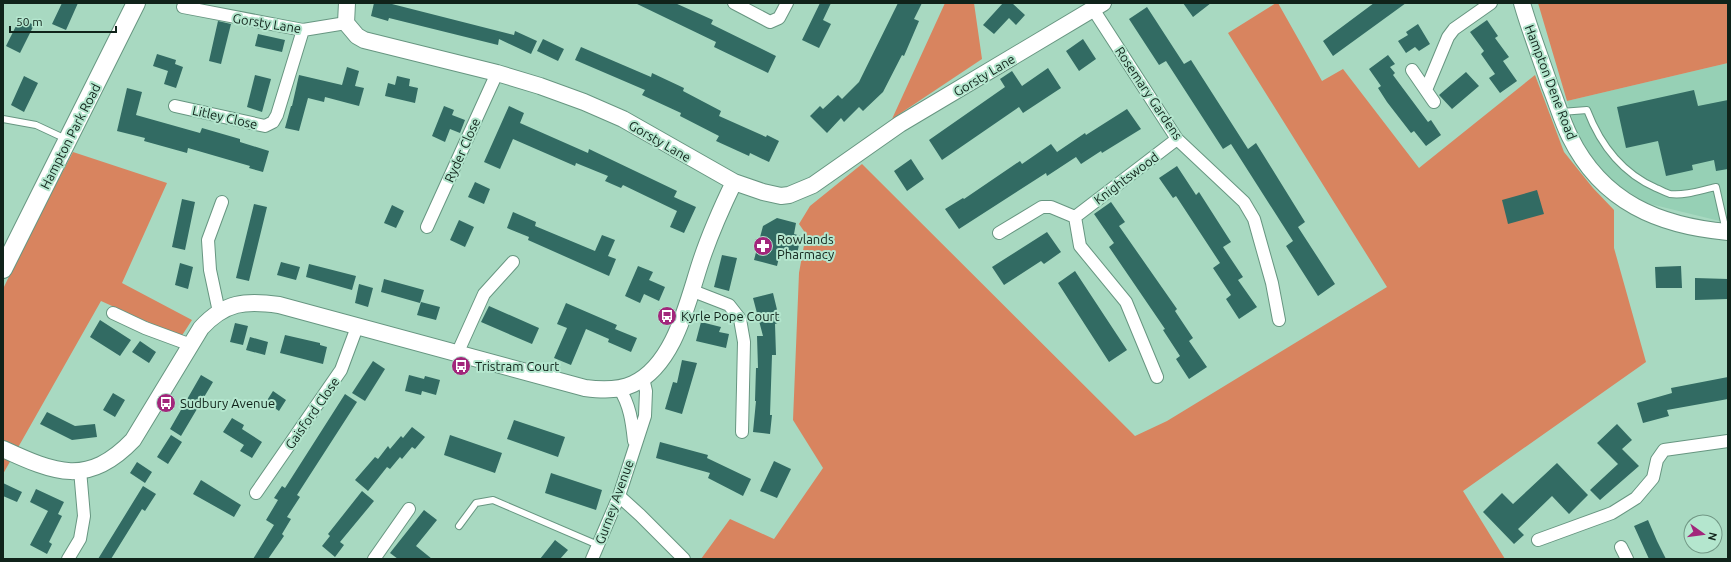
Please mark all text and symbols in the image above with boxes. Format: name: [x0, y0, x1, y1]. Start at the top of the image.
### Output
scale bar: [10, 8, 116, 34]
street label: Gorsty Lane: [232, 11, 302, 35]
text: 50 m: [16, 15, 43, 28]
street label: Hampton Dene Road: [1523, 23, 1579, 141]
street label: Rosemary Gardens: [1113, 44, 1185, 142]
street label: Gorsty Lane: [951, 51, 1017, 99]
street label: Hampton Park Road: [37, 81, 103, 191]
street label: Litley Close: [191, 103, 259, 131]
street label: Ryder Close: [442, 116, 482, 184]
street label: Gorsty Lane: [627, 118, 693, 164]
street label: Knightswood: [1091, 149, 1161, 207]
place label: Rowlands Pharmacy: [777, 232, 834, 261]
pharmacy icon: Rowlands Pharmacy: [752, 235, 774, 257]
bus stop icon: Kyrle Pope Court: [656, 305, 678, 327]
place label: Kyrle Pope Court: [681, 309, 780, 323]
bus stop icon: Tristram Court: [450, 355, 472, 377]
place label: Tristram Court: [475, 359, 559, 373]
street label: Gaisford Close: [282, 375, 342, 451]
bus stop icon: Sudbury Avenue: [155, 392, 177, 414]
place label: Sudbury Avenue: [180, 396, 275, 410]
street label: Gurney Avenue: [592, 458, 636, 546]
north arrow: [1683, 514, 1723, 554]
text: N: [1706, 531, 1720, 542]

